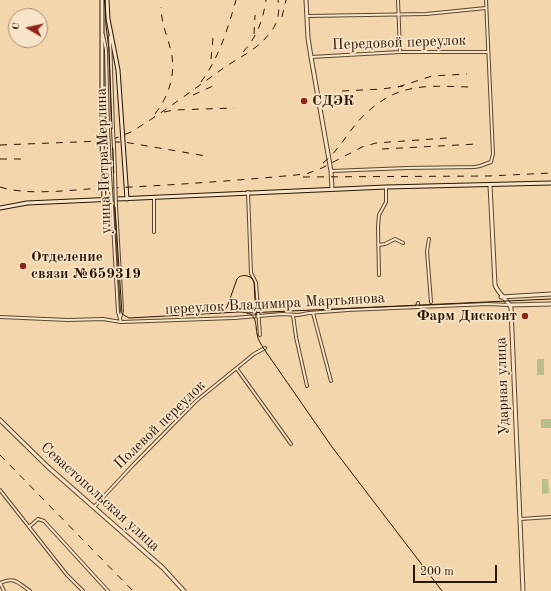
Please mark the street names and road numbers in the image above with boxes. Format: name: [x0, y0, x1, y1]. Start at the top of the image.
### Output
street label: Передовой переулок: [331, 32, 467, 54]
street label: улица Петра Мерлина: [92, 88, 116, 234]
street label: переулок Владимира Мартьянова: [165, 289, 385, 319]
street label: Ударная улица: [492, 337, 514, 435]
street label: Полевой переулок: [111, 377, 209, 473]
street label: Севастопольская улица: [37, 439, 163, 555]

